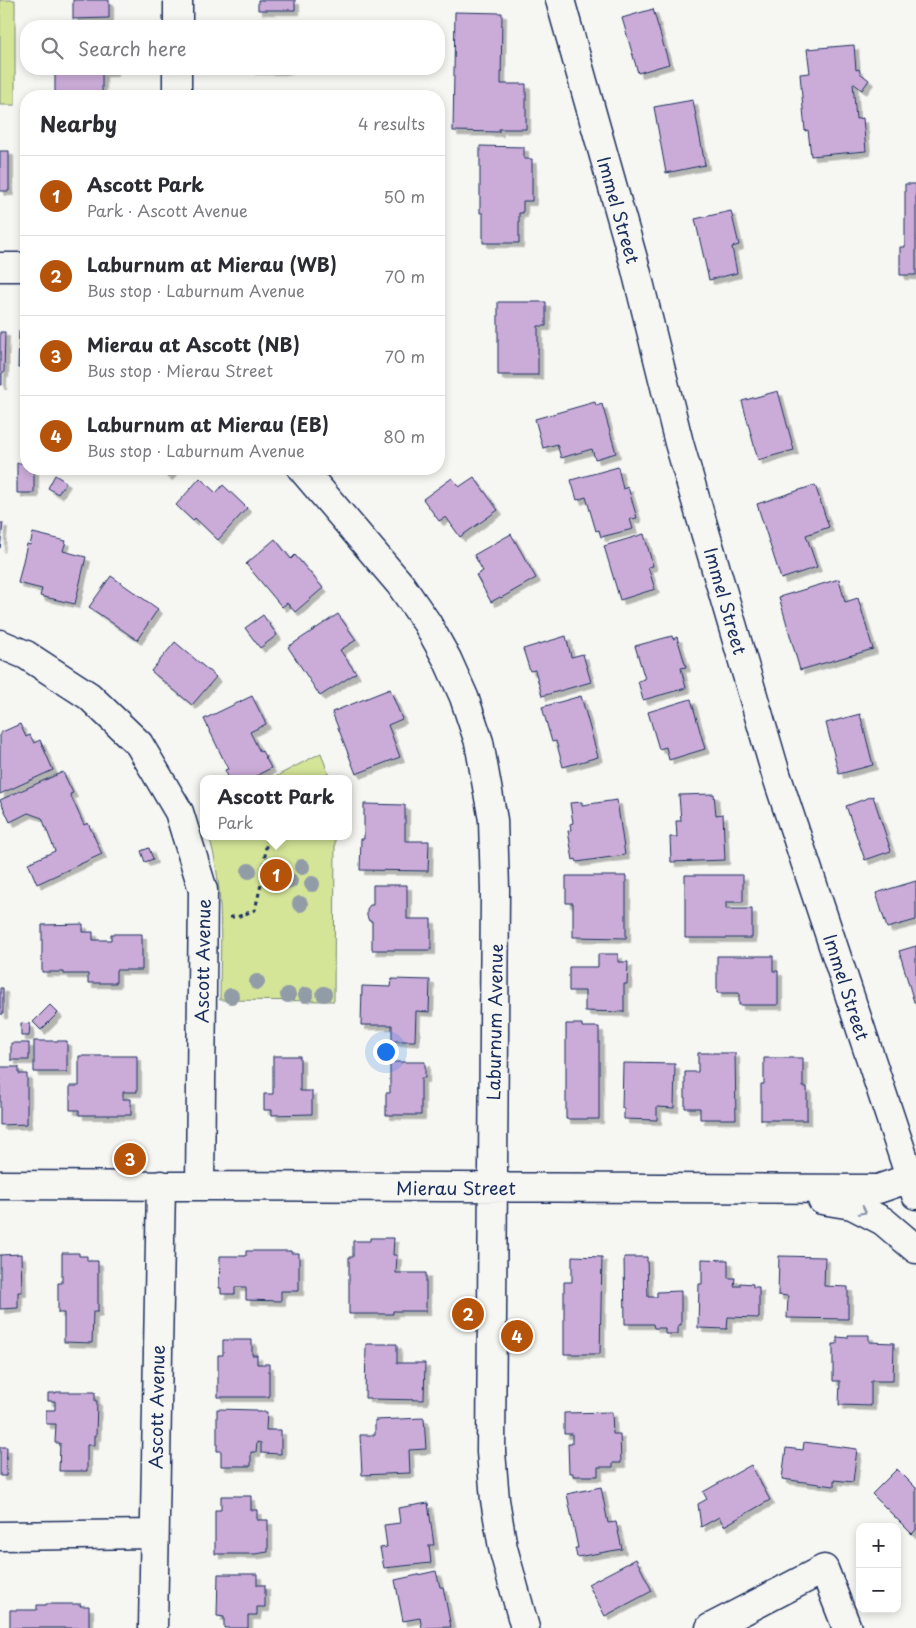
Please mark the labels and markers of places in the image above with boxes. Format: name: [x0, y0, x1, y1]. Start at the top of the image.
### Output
pin: 1: [260, 856, 292, 894]
pin: 3: [114, 1140, 146, 1178]
pin: 2: [452, 1295, 484, 1333]
pin: 4: [501, 1317, 533, 1355]

